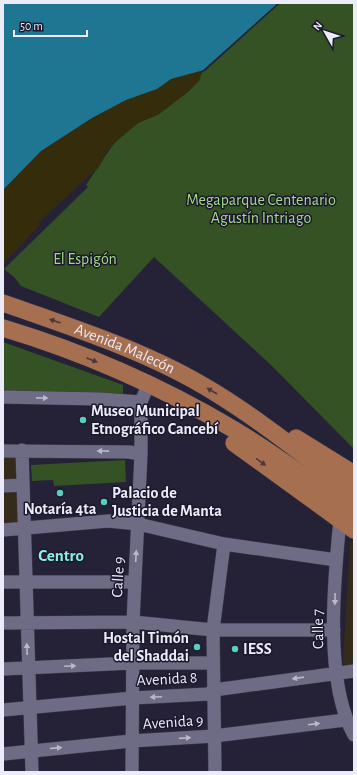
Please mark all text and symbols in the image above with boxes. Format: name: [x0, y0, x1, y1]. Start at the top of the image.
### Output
scale bar: [14, 12, 87, 38]
north arrow: [305, 12, 345, 52]
text: 50 m: [20, 20, 43, 32]
text: N: [311, 20, 324, 32]
park label: Megaparque Centenario Agustín Intriago: [186, 192, 336, 226]
park label: El Espigón: [53, 251, 117, 267]
one-way arrow: [48, 318, 60, 324]
street label: Avenida Malecón: [73, 321, 177, 377]
one-way arrow: [87, 357, 98, 363]
one-way arrow: [206, 387, 218, 394]
one-way arrow: [36, 394, 48, 401]
place label: Museo Municipal Etnográfico Cancebí: [91, 403, 219, 437]
marker: Museo Municipal Etnográfico Cancebí: [78, 415, 88, 425]
one-way arrow: [97, 448, 109, 455]
one-way arrow: [255, 458, 266, 467]
place label: Palacio de Justicia de Manta: [112, 485, 222, 519]
marker: Notaría 4ta: [55, 488, 65, 498]
marker: Palacio de Justicia de Manta: [99, 497, 109, 507]
place label: Notaría 4ta: [24, 501, 97, 517]
district label: Centro: [38, 547, 84, 564]
one-way arrow: [133, 549, 140, 562]
street label: Calle 9: [109, 556, 127, 598]
one-way arrow: [332, 593, 338, 606]
street label: Calle 7: [310, 608, 326, 649]
place label: Hostal Timón del Shaddai: [103, 630, 189, 664]
place label: IESS: [243, 641, 272, 657]
marker: Hostal Timón del Shaddai: [192, 642, 202, 652]
one-way arrow: [24, 643, 31, 655]
marker: IESS: [230, 644, 240, 654]
one-way arrow: [64, 663, 76, 670]
street label: Avenida 8: [136, 669, 198, 689]
one-way arrow: [291, 675, 304, 682]
one-way arrow: [150, 693, 162, 700]
street label: Avenida 9: [142, 712, 204, 732]
one-way arrow: [308, 721, 321, 727]
one-way arrow: [179, 734, 191, 741]
one-way arrow: [50, 745, 62, 751]

